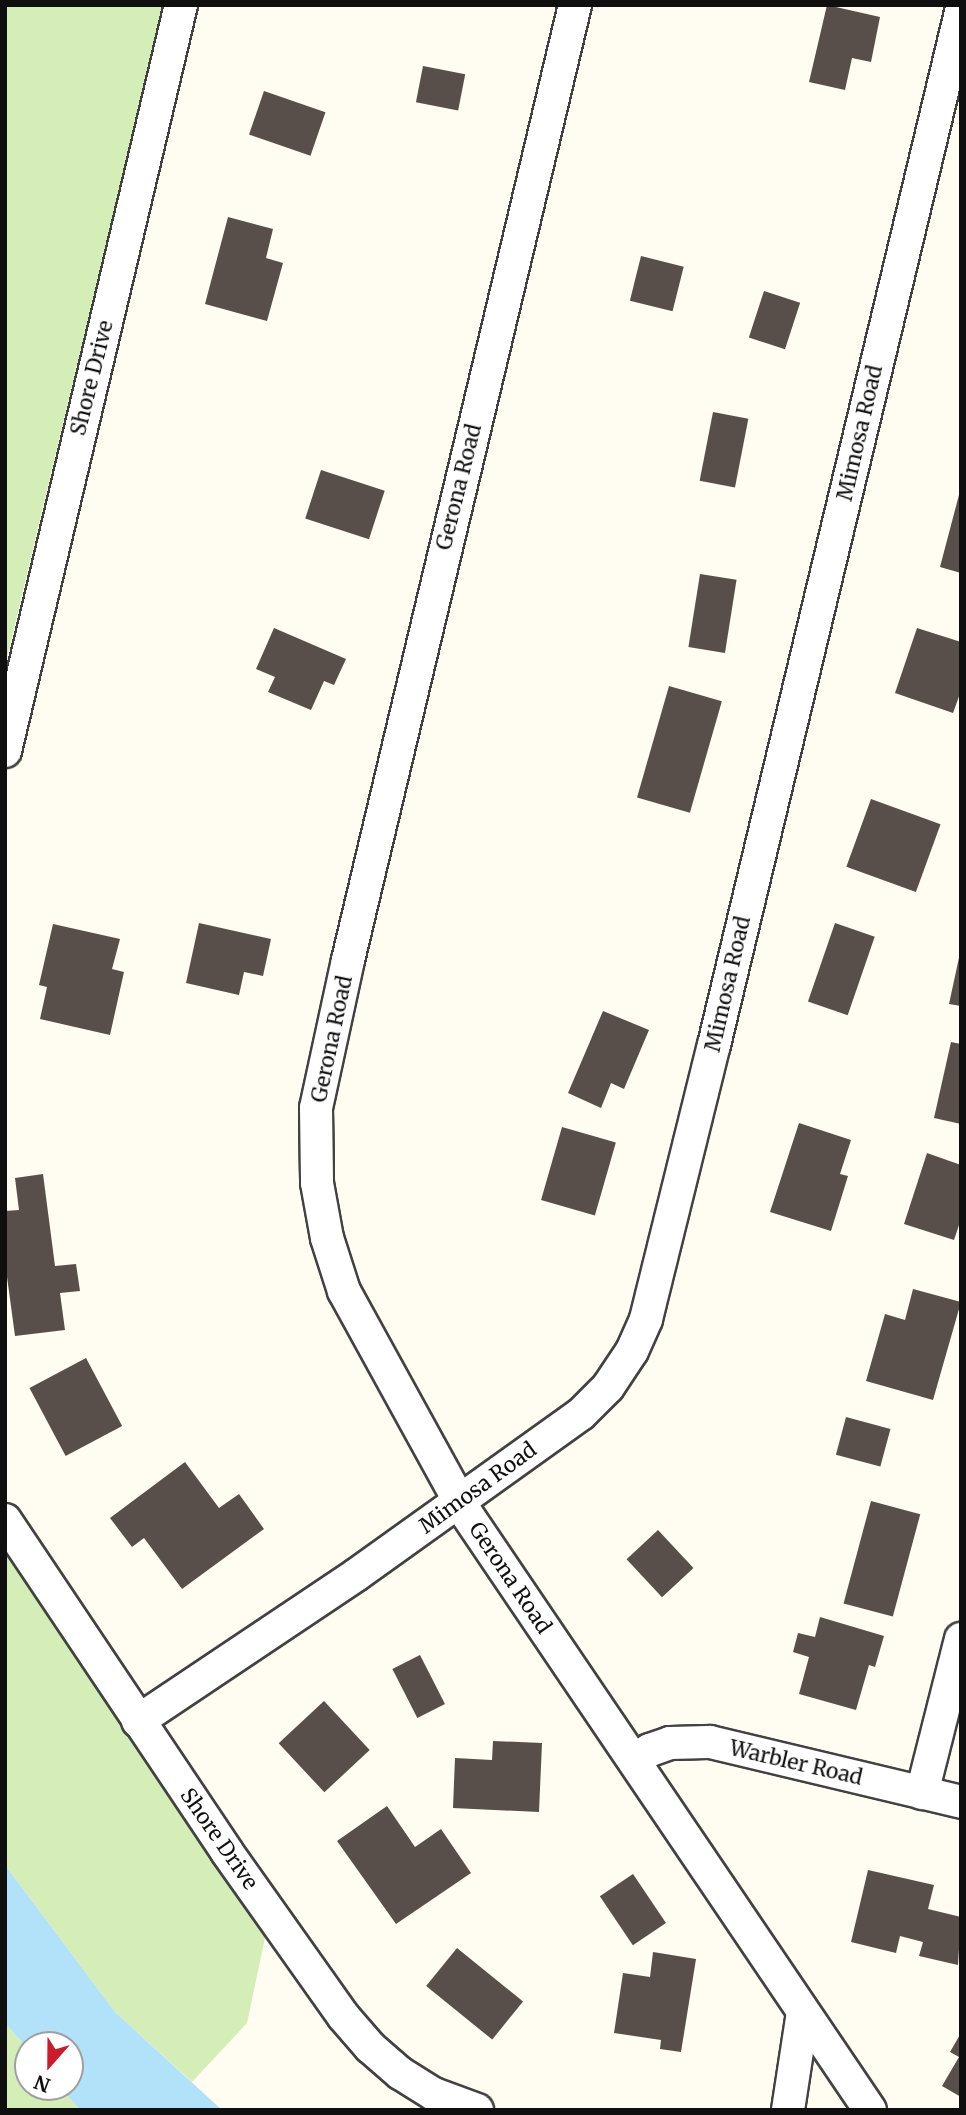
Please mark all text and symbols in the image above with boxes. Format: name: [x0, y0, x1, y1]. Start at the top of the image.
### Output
street label: Shore Drive: [66, 318, 118, 438]
street label: Mimosa Road: [832, 363, 888, 503]
street label: Gerona Road: [431, 421, 487, 553]
street label: Mimosa Road: [700, 914, 756, 1054]
street label: Gerona Road: [306, 973, 358, 1105]
street label: Mimosa Road: [415, 1437, 541, 1539]
street label: Gerona Road: [463, 1517, 557, 1639]
street label: Warbler Road: [727, 1735, 865, 1791]
street label: Shore Drive: [175, 1784, 263, 1894]
north arrow: [14, 2031, 84, 2101]
text: N: [31, 2070, 54, 2098]

